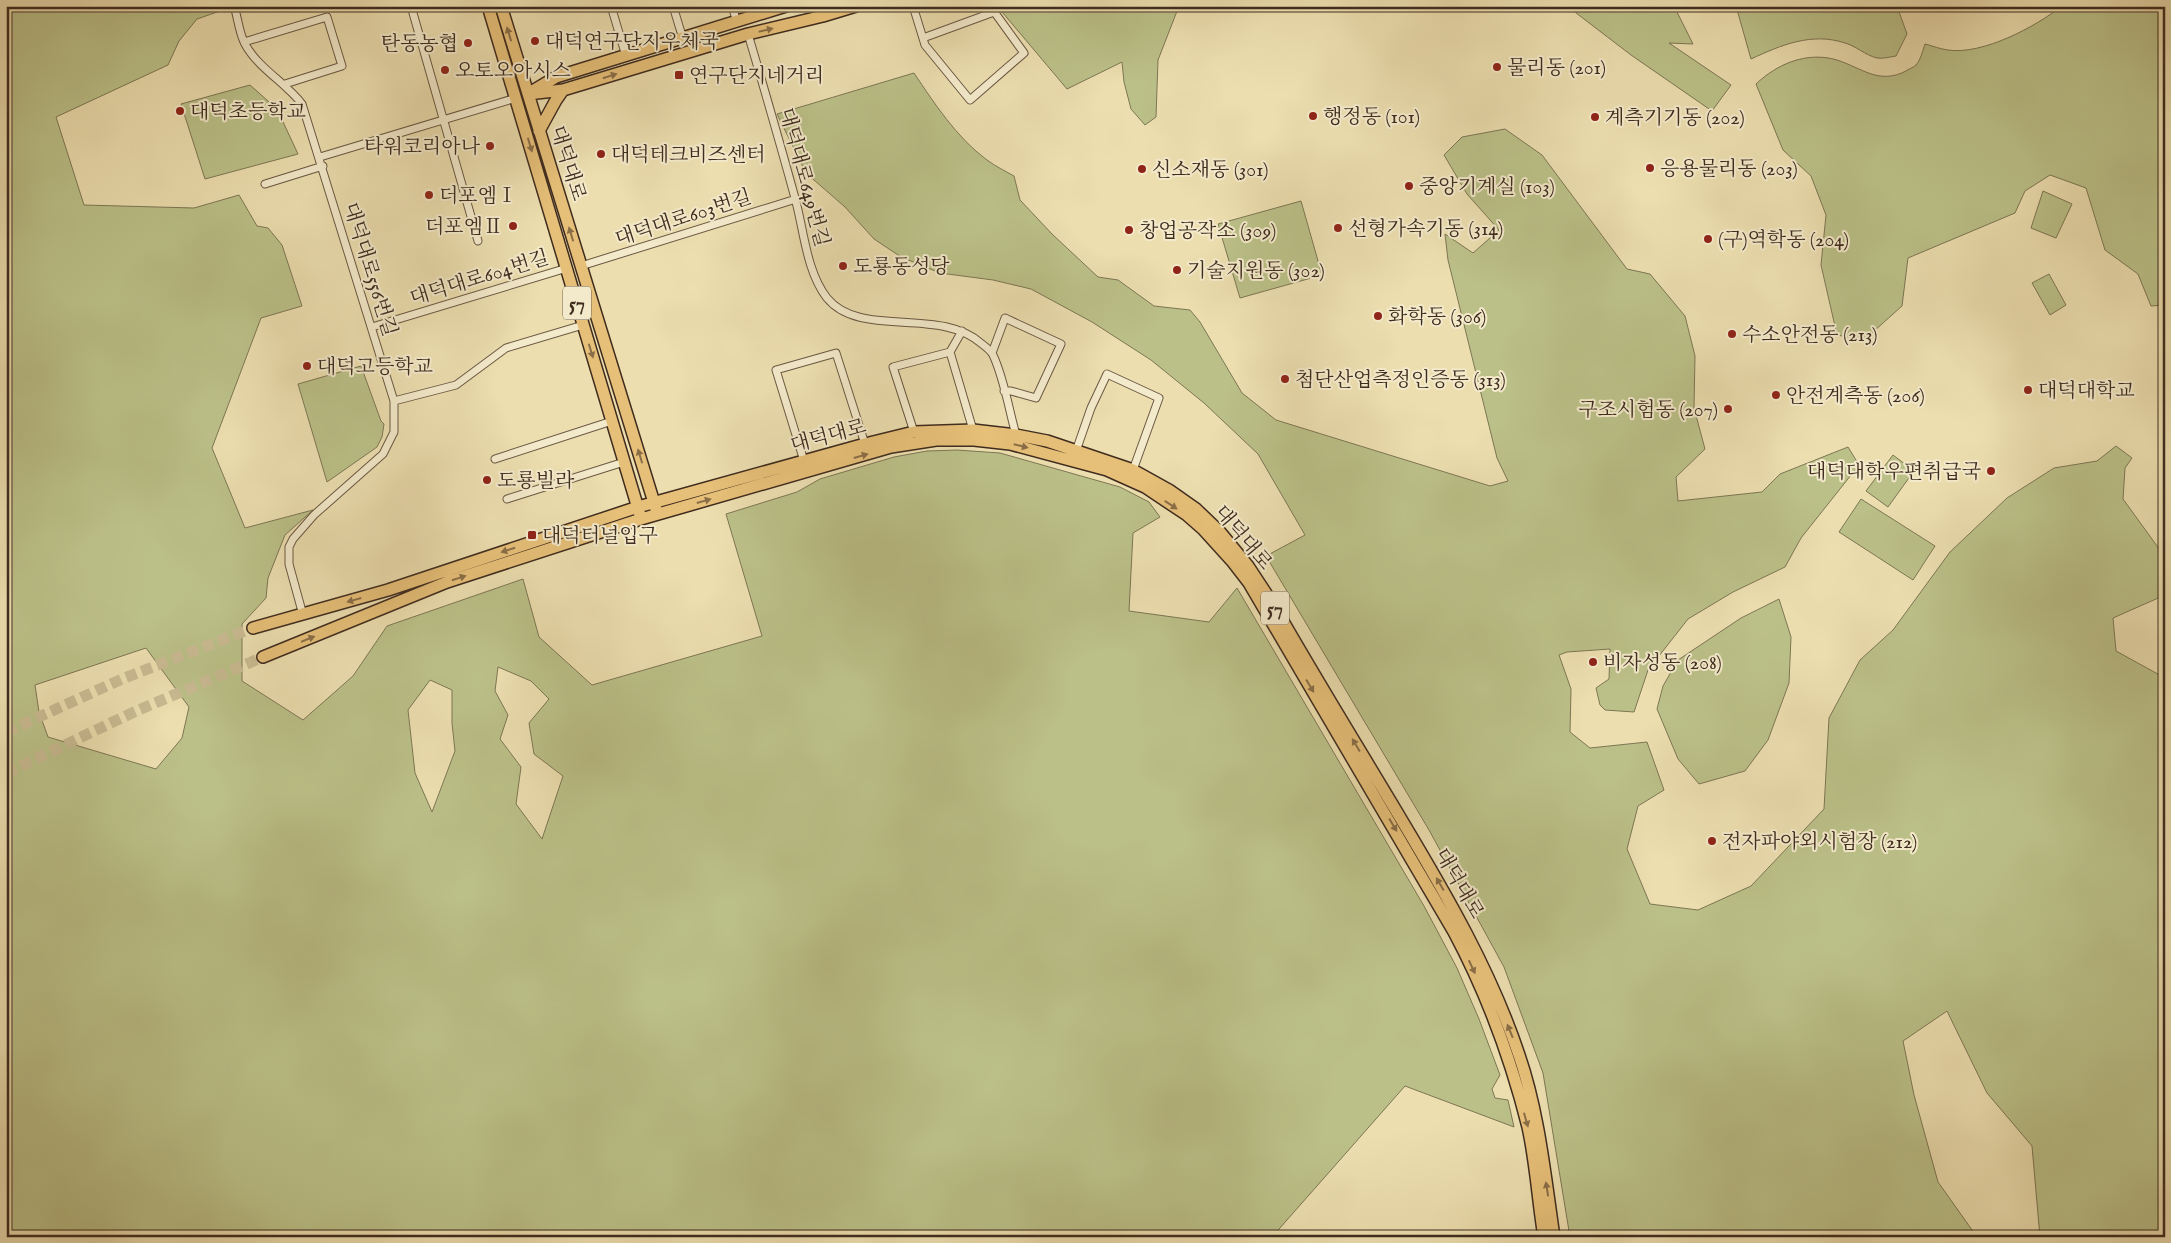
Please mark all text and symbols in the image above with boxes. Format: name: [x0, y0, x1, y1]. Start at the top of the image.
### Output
one-way arrow: [505, 26, 513, 41]
one-way arrow: [758, 26, 773, 34]
place label: 대덕연구단지우체국: [545, 30, 719, 55]
place label: 탄동농협: [381, 32, 458, 57]
marker: 대덕연구단지우체국: [529, 35, 541, 47]
marker: 탄동농협: [462, 37, 474, 49]
place label: 물리동 (201): [1507, 56, 1606, 81]
place label: 오토오아시스: [455, 59, 571, 84]
marker: 물리동 (201): [1491, 61, 1503, 73]
marker: 오토오아시스: [439, 64, 451, 76]
place label: 연구단지네거리: [689, 64, 824, 89]
marker: 연구단지네거리: [673, 69, 685, 81]
one-way arrow: [602, 71, 617, 79]
place label: 대덕초등학교: [190, 100, 307, 125]
marker: 대덕초등학교: [174, 105, 186, 117]
street label: 대덕대로649번길: [773, 105, 834, 250]
place label: 행정동 (101): [1323, 105, 1420, 130]
place label: 계측기기동 (202): [1605, 106, 1745, 131]
marker: 행정동 (101): [1307, 110, 1319, 122]
marker: 계측기기동 (202): [1589, 111, 1601, 123]
street label: 대덕대로: [544, 123, 591, 204]
place label: 타워코리아나: [364, 135, 481, 160]
one-way arrow: [527, 137, 535, 152]
marker: 타워코리아나: [484, 140, 496, 152]
place label: 대덕테크비즈센터: [611, 143, 766, 168]
marker: 대덕테크비즈센터: [595, 148, 607, 160]
place label: 응용물리동 (203): [1660, 157, 1798, 182]
place label: 신소재동 (301): [1152, 158, 1269, 183]
marker: 응용물리동 (203): [1644, 162, 1656, 174]
marker: 신소재동 (301): [1136, 163, 1148, 175]
place label: 중앙기계실 (103): [1419, 175, 1555, 200]
marker: 중앙기계실 (103): [1403, 180, 1415, 192]
place label: 더포엠Ⅰ: [439, 184, 517, 209]
street label: 대덕대로603번길: [612, 185, 755, 252]
marker: 더포엠Ⅰ: [423, 189, 435, 201]
street label: 대덕대로556번길: [337, 199, 402, 339]
place label: 더포엠Ⅱ: [425, 215, 503, 240]
place label: 선형가속기동 (314): [1348, 217, 1503, 242]
place label: 창업공작소 (309): [1139, 219, 1276, 244]
marker: 더포엠Ⅱ: [507, 220, 519, 232]
marker: 선형가속기동 (314): [1332, 222, 1344, 234]
marker: 창업공작소 (309): [1123, 224, 1135, 236]
one-way arrow: [566, 226, 574, 241]
place label: (구)역학동 (204): [1718, 228, 1849, 253]
marker: (구)역학동 (204): [1702, 233, 1714, 245]
street label: 대덕대로604번길: [407, 245, 552, 311]
place label: 도룡동성당: [853, 255, 950, 280]
place label: 기술지원동 (302): [1187, 259, 1325, 284]
marker: 도룡동성당: [837, 260, 849, 272]
marker: 기술지원동 (302): [1171, 264, 1183, 276]
road number: 57: [563, 286, 591, 320]
place label: 화학동 (306): [1388, 305, 1486, 330]
marker: 화학동 (306): [1372, 310, 1384, 322]
place label: 수소안전동 (213): [1742, 323, 1878, 348]
marker: 수소안전동 (213): [1726, 328, 1738, 340]
one-way arrow: [588, 344, 596, 359]
place label: 대덕고등학교: [317, 355, 434, 380]
marker: 대덕고등학교: [301, 360, 313, 372]
place label: 첨단산업측정인증동 (313): [1295, 368, 1506, 393]
marker: 첨단산업측정인증동 (313): [1279, 373, 1291, 385]
place label: 대덕대학교: [2038, 379, 2135, 404]
place label: 안전계측동 (206): [1786, 384, 1925, 409]
marker: 대덕대학교: [2022, 384, 2034, 396]
marker: 안전계측동 (206): [1770, 389, 1782, 401]
place label: 구조시험동 (207): [1578, 398, 1718, 423]
marker: 구조시험동 (207): [1722, 403, 1734, 415]
street label: 대덕대로: [788, 414, 869, 459]
one-way arrow: [1013, 443, 1028, 451]
one-way arrow: [635, 448, 643, 463]
one-way arrow: [853, 451, 868, 459]
place label: 대덕대학우편취급국: [1807, 460, 1981, 485]
marker: 대덕대학우편취급국: [1985, 465, 1997, 477]
place label: 도룡빌라: [497, 469, 575, 494]
marker: 도룡빌라: [481, 474, 493, 486]
one-way arrow: [697, 496, 712, 504]
one-way arrow: [1164, 500, 1177, 510]
street label: 대덕대로: [1208, 500, 1277, 576]
place label: 대덕터널입구: [542, 524, 658, 549]
marker: 대덕터널입구: [526, 529, 538, 541]
one-way arrow: [501, 547, 516, 555]
one-way arrow: [452, 574, 467, 582]
road number: 57: [1261, 592, 1289, 624]
one-way arrow: [346, 596, 361, 604]
one-way arrow: [301, 634, 315, 642]
place label: 비자성동 (208): [1603, 651, 1722, 676]
marker: 비자성동 (208): [1587, 656, 1599, 668]
one-way arrow: [1305, 679, 1314, 692]
one-way arrow: [1352, 738, 1361, 751]
one-way arrow: [1389, 819, 1398, 832]
place label: 전자파야외시험장 (212): [1722, 830, 1917, 855]
marker: 전자파야외시험장 (212): [1706, 835, 1718, 847]
street label: 대덕대로: [1429, 844, 1489, 923]
one-way arrow: [1436, 877, 1444, 892]
one-way arrow: [1469, 960, 1477, 974]
one-way arrow: [1506, 1023, 1514, 1038]
one-way arrow: [1522, 1113, 1530, 1128]
one-way arrow: [1542, 1180, 1550, 1196]

